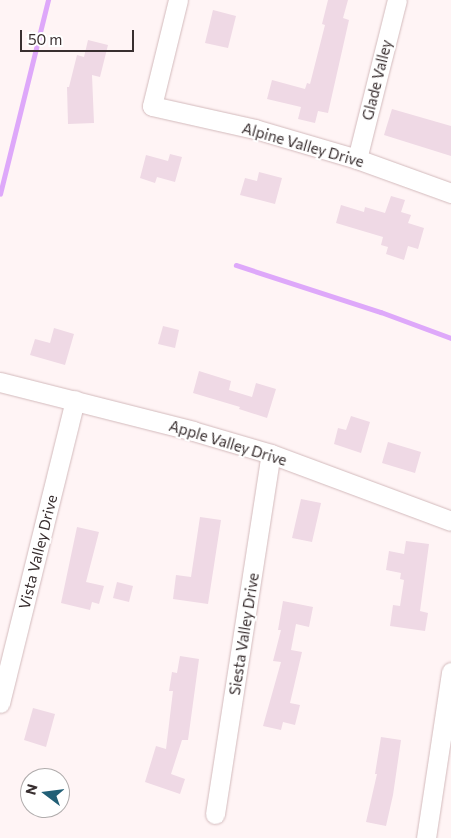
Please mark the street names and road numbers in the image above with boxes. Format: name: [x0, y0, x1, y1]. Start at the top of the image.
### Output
street label: Glade Valley: [358, 38, 396, 122]
street label: Alpine Valley Drive: [240, 119, 366, 171]
street label: Apple Valley Drive: [167, 417, 289, 469]
street label: Vista Valley Drive: [15, 493, 61, 611]
street label: Siesta Valley Drive: [225, 571, 263, 697]

